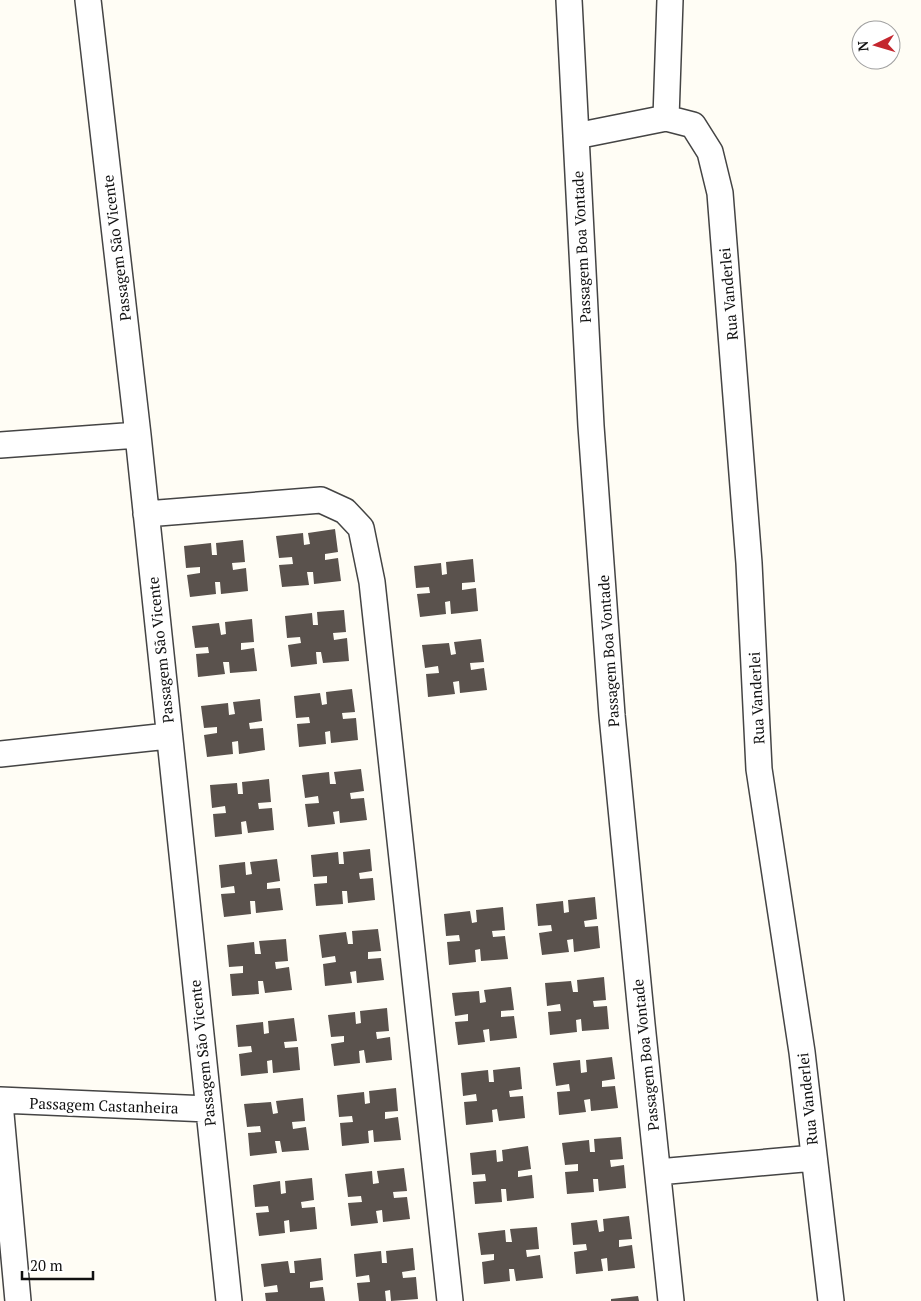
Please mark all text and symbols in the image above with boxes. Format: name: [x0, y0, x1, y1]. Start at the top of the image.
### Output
north arrow: [851, 20, 901, 70]
text: N: [853, 40, 872, 52]
street label: Passagem Boa Vontade: [567, 170, 595, 324]
street label: Passagem São Vicente: [97, 174, 135, 322]
street label: Rua Vanderlei: [714, 247, 742, 341]
street label: Passagem Boa Vontade: [593, 574, 623, 728]
street label: Passagem São Vicente: [142, 576, 178, 724]
street label: Rua Vanderlei: [744, 651, 768, 745]
street label: Passagem Boa Vontade: [627, 978, 663, 1132]
street label: Passagem São Vicente: [184, 979, 220, 1127]
street label: Rua Vanderlei: [792, 1052, 822, 1146]
street label: Passagem Castanheira: [29, 1092, 179, 1118]
scale bar: [22, 1248, 94, 1280]
text: 20 m: [30, 1255, 63, 1275]

